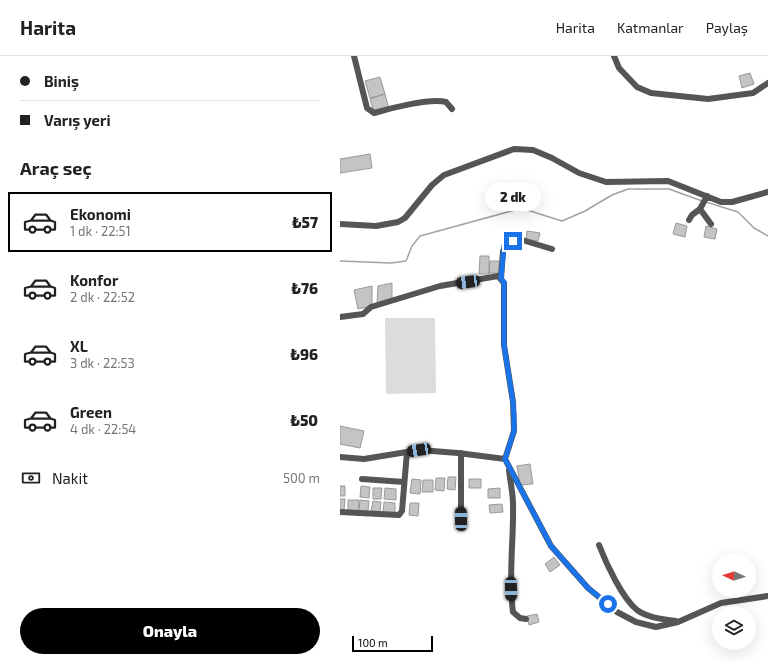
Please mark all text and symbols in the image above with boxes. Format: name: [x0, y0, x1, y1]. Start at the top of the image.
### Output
text: Harita: [20, 16, 76, 39]
text: Harita: [556, 19, 595, 36]
text: Katmanlar: [617, 19, 684, 36]
text: Paylaş: [706, 19, 748, 36]
text: Biniş: [44, 72, 79, 90]
text: Varış yeri: [44, 111, 111, 129]
text: Araç seç: [20, 157, 92, 179]
callout: 2 dk: [485, 183, 541, 211]
text: 2 dk: [500, 189, 526, 205]
icon: car: [22, 204, 58, 240]
text: Ekonomi: [70, 205, 131, 223]
text: ₺57: [292, 213, 318, 231]
text: 1 dk · 22:51: [70, 223, 131, 239]
route end: [504, 232, 522, 250]
icon: car: [22, 270, 58, 306]
text: Konfor: [70, 271, 118, 289]
car: [455, 274, 481, 290]
text: ₺76: [292, 279, 318, 297]
text: 2 dk · 22:52: [70, 289, 135, 305]
icon: car: [22, 336, 58, 372]
text: XL: [70, 337, 88, 355]
text: ₺96: [291, 345, 318, 363]
text: 3 dk · 22:53: [70, 355, 135, 371]
icon: car: [22, 402, 58, 438]
text: Green: [70, 403, 112, 421]
text: ₺50: [291, 411, 318, 429]
text: 4 dk · 22:54: [70, 421, 136, 437]
car: [406, 442, 432, 458]
icon: cash: [20, 467, 42, 489]
text: Nakit: [52, 469, 88, 487]
text: 500 m: [283, 470, 320, 486]
car: [455, 507, 467, 531]
north arrow: [712, 554, 756, 598]
map controls: [712, 554, 756, 650]
car: [505, 577, 517, 601]
route start: [599, 595, 617, 613]
button: layers: [712, 606, 756, 650]
button: Onayla: [20, 608, 320, 654]
scale bar: [352, 634, 433, 653]
text: 100 m: [358, 636, 388, 649]

